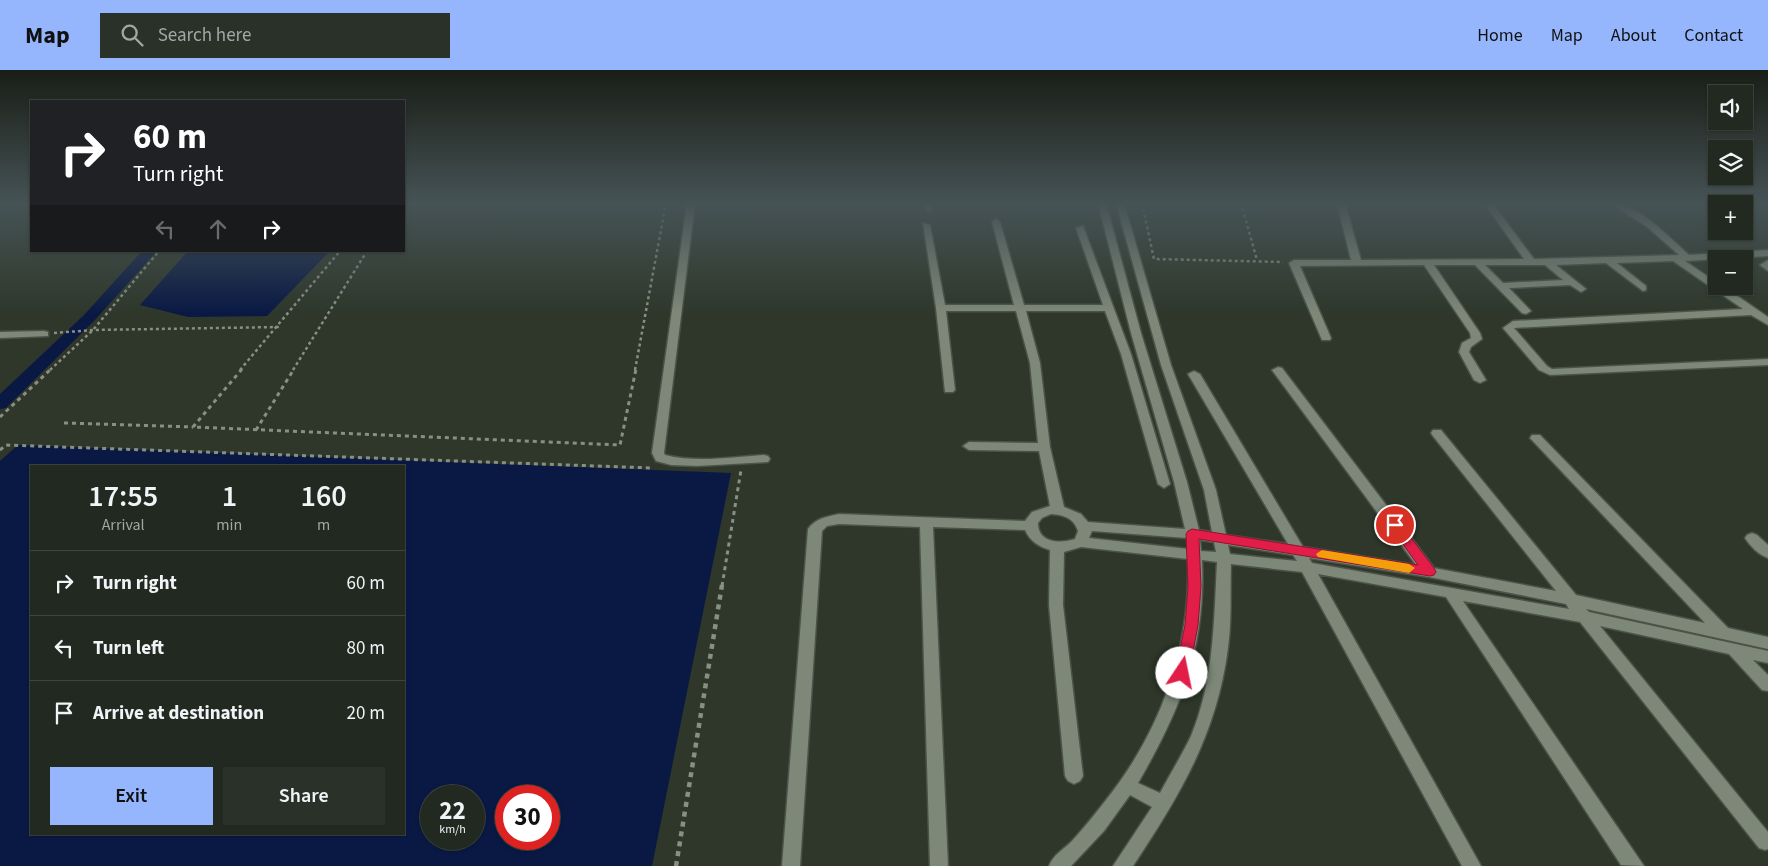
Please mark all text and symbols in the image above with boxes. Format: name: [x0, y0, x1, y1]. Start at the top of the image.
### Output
search box: [100, 13, 450, 58]
text: Map: [25, 18, 70, 53]
icon: search: [118, 21, 146, 49]
text: Search here: [158, 22, 251, 49]
text: Home: [1477, 23, 1523, 48]
text: Map: [1551, 23, 1583, 48]
text: About: [1611, 23, 1656, 48]
text: Contact: [1684, 23, 1743, 48]
map controls: [1708, 85, 1753, 295]
button: sound: [1708, 85, 1753, 130]
text: 60 m: [133, 112, 207, 162]
icon: right: [50, 120, 115, 185]
button: layers: [1708, 140, 1753, 185]
text: Turn right: [133, 158, 223, 190]
button: +: [1708, 195, 1753, 240]
icon: left: [151, 215, 179, 243]
icon: ahead: [204, 215, 232, 243]
icon: right: [257, 215, 285, 243]
button: −: [1708, 250, 1753, 295]
text: 17:55: [88, 475, 158, 518]
text: 1: [222, 475, 237, 518]
text: 160: [301, 475, 347, 518]
pin: [1374, 504, 1416, 546]
icon: arrive: [1381, 511, 1409, 539]
text: Arrival: [102, 514, 145, 536]
text: min: [216, 514, 242, 536]
text: m: [317, 514, 330, 536]
icon: right: [50, 569, 78, 597]
text: Turn right: [93, 570, 177, 597]
text: 60 m: [347, 570, 385, 597]
icon: left: [50, 634, 78, 662]
text: Turn left: [93, 635, 164, 662]
text: 80 m: [347, 635, 385, 662]
position arrow: [1155, 646, 1207, 698]
icon: arrive: [50, 699, 78, 727]
text: Arrive at destination: [93, 700, 264, 727]
text: 20 m: [347, 700, 385, 727]
button: Exit: [50, 767, 213, 825]
button: Share: [223, 767, 385, 825]
speed limit sign: 30: [495, 785, 560, 850]
text: 22: [439, 793, 466, 829]
text: km/h: [439, 821, 466, 838]

